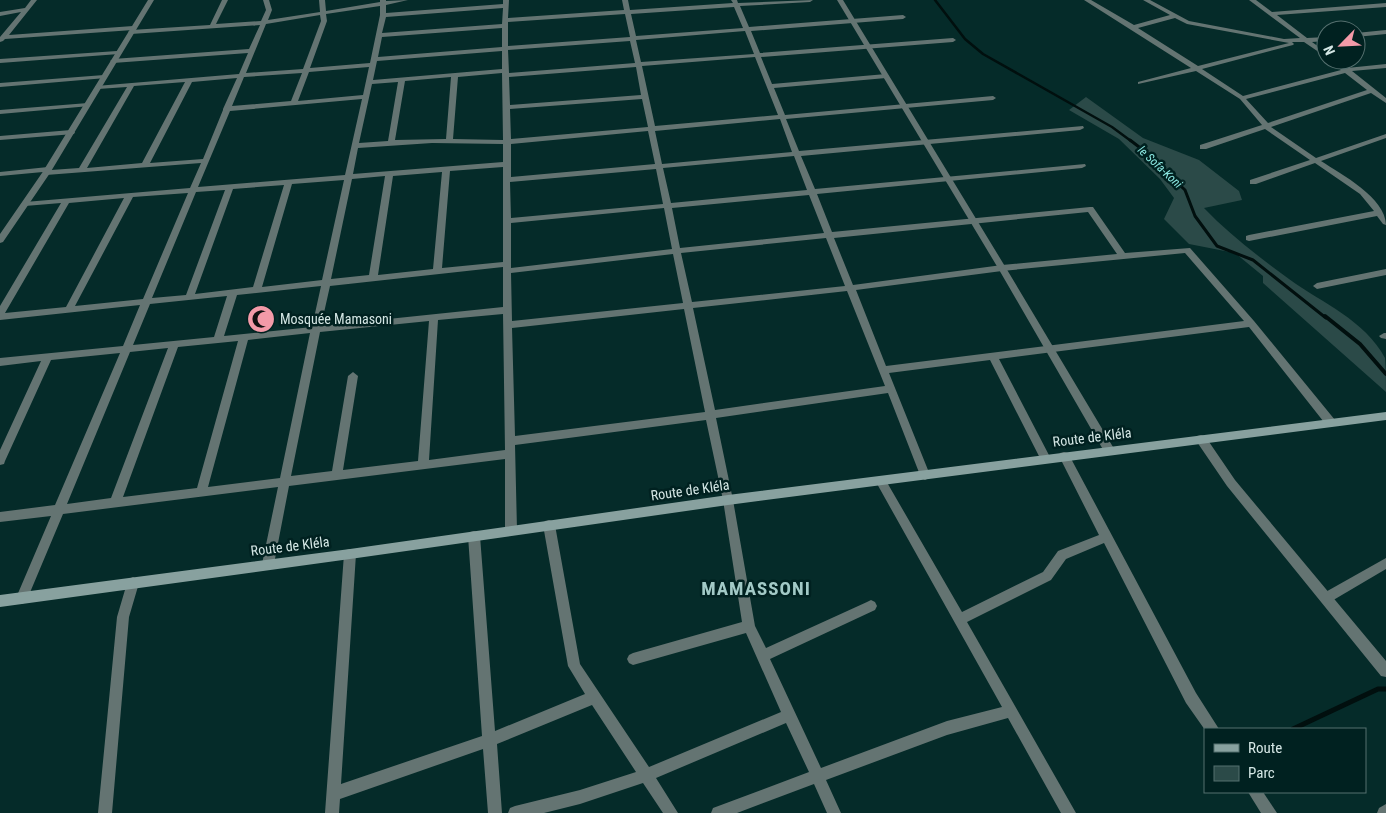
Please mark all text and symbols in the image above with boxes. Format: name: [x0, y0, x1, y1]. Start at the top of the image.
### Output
north arrow: [1316, 20, 1366, 70]
text: N: [1320, 43, 1338, 57]
water label: le Sofa-Koni: [1135, 143, 1185, 191]
mosque icon: Mosquée Mamasoni: [246, 304, 276, 334]
place label: Mosquée Mamasoni: [280, 311, 392, 327]
street label: Route de Kléla: [1052, 424, 1132, 450]
street label: Route de Kléla: [650, 477, 730, 503]
street label: Route de Kléla: [250, 533, 330, 559]
district label: MAMASSONI: [701, 577, 811, 600]
legend: [1204, 728, 1366, 793]
text: Route: [1248, 739, 1282, 757]
text: Parc: [1248, 764, 1275, 782]

